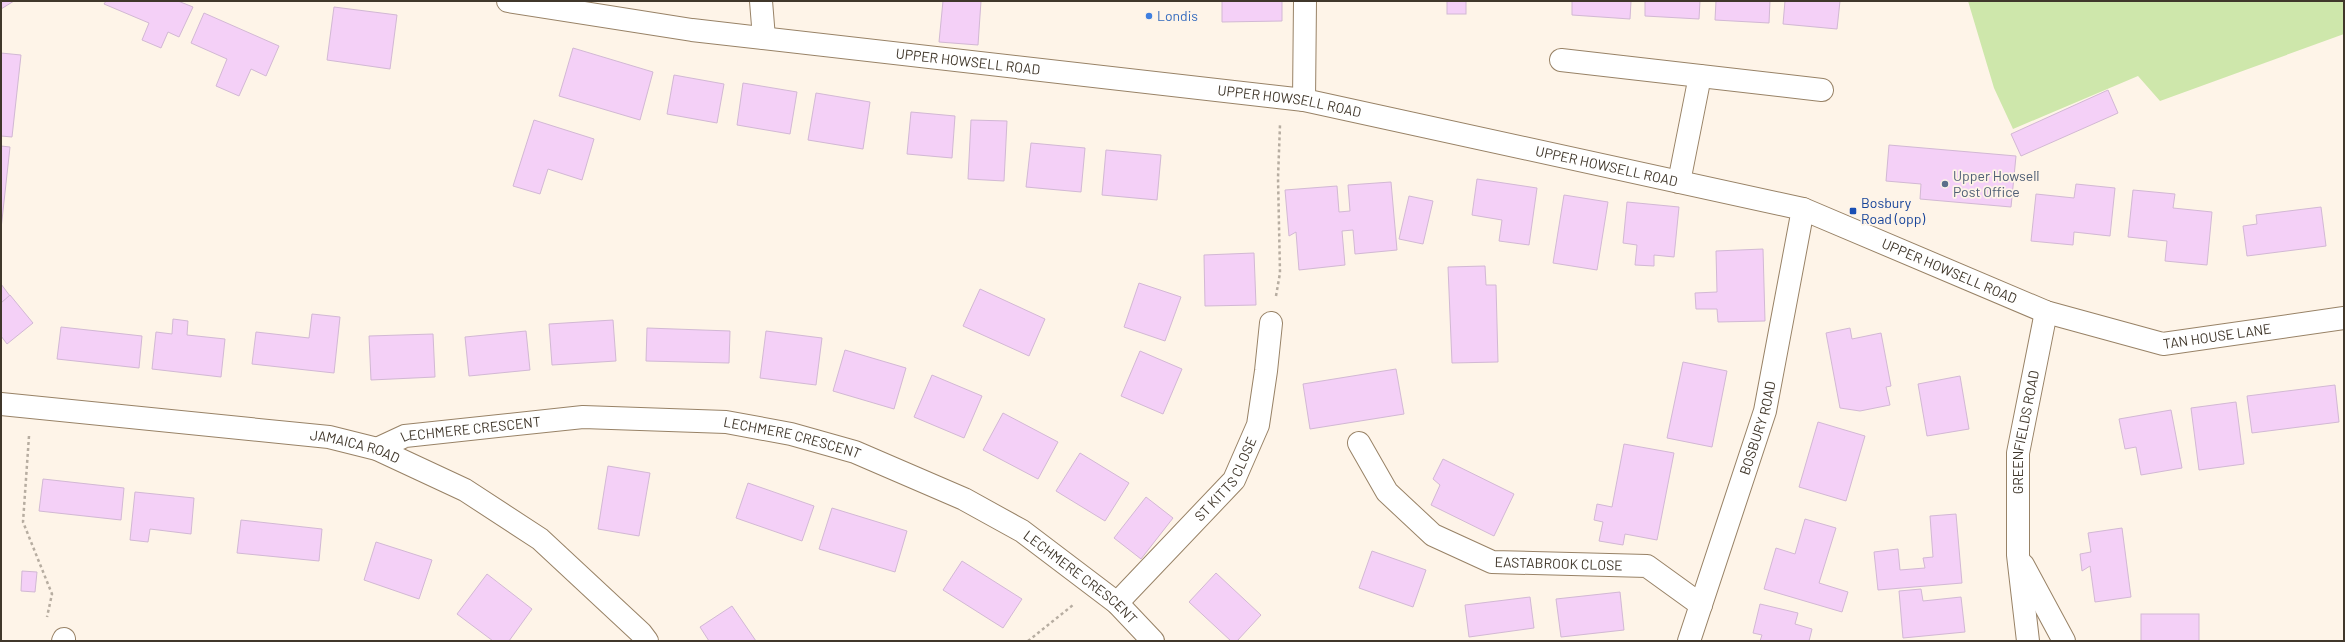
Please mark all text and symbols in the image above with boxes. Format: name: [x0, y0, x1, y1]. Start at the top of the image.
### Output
place label: Londis: [1157, 7, 1198, 24]
marker: Londis: [1144, 11, 1154, 21]
street label: UPPER HOWSELL ROAD: [895, 44, 1041, 78]
street label: UPPER HOWSELL ROAD: [1217, 81, 1363, 120]
street label: UPPER HOWSELL ROAD: [1534, 142, 1680, 189]
place label: Upper Howsell Post Office: [1953, 167, 2040, 200]
marker: Upper Howsell Post Office: [1940, 179, 1950, 189]
place label: Bosbury Road (opp): [1861, 194, 1925, 227]
marker: Bosbury Road (opp): [1848, 206, 1858, 216]
street label: UPPER HOWSELL ROAD: [1879, 234, 2020, 307]
street label: TAN HOUSE LANE: [2162, 320, 2272, 352]
street label: GREENFIELDS ROAD: [2009, 369, 2042, 494]
street label: BOSBURY ROAD: [1735, 380, 1778, 477]
street label: LECHMERE CRESCENT: [397, 413, 542, 445]
street label: LECHMERE CRESCENT: [722, 413, 864, 462]
street label: JAMAICA ROAD: [309, 426, 403, 467]
street label: ST KITTS CLOSE: [1191, 434, 1260, 524]
street label: LECHMERE CRESCENT: [1021, 526, 1141, 627]
street label: EASTABROOK CLOSE: [1494, 553, 1623, 573]

